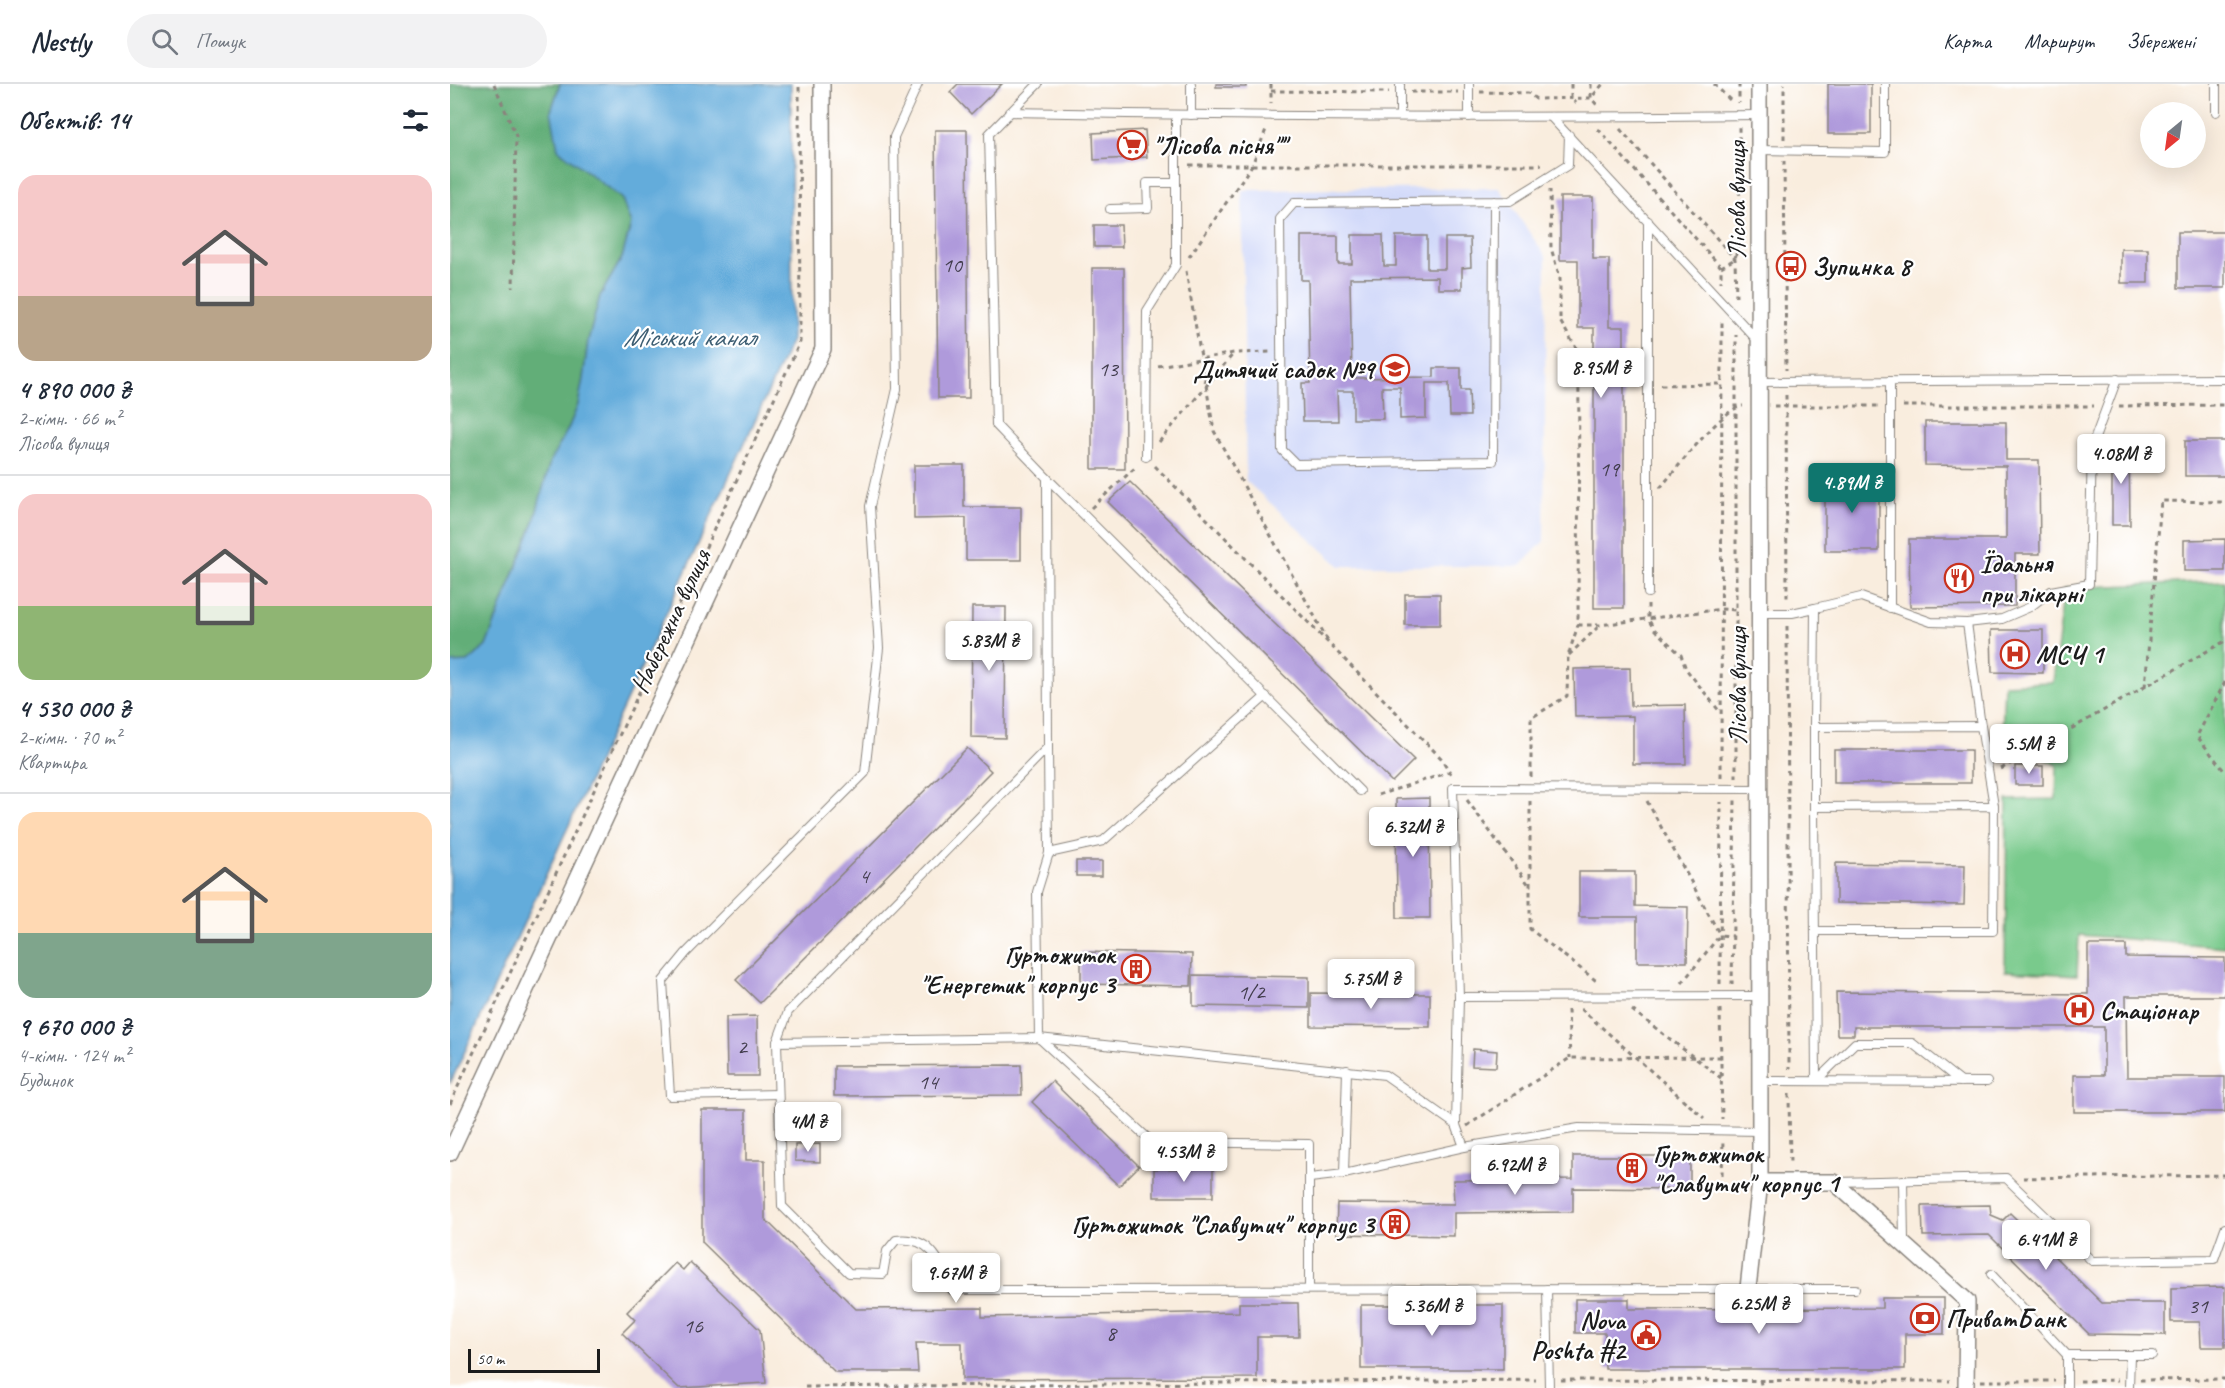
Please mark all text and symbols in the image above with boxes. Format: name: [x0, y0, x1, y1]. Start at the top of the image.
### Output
search box: [127, 14, 547, 68]
text: Nestly: [30, 24, 91, 59]
icon: search: [148, 25, 181, 58]
text: Пошук: [196, 27, 245, 55]
text: Карта: [1943, 28, 1991, 54]
text: Маршрут: [2024, 28, 2094, 54]
text: Збережені: [2127, 28, 2195, 54]
north arrow: [2140, 102, 2206, 168]
map controls: [2140, 102, 2206, 168]
text: Об’єктів: 14: [18, 104, 130, 137]
icon: filters: [399, 104, 432, 137]
supermarket icon: "Лісова пісня"": [1116, 129, 1148, 161]
place label: "Лісова пісня"": [1153, 129, 1291, 162]
street label: Лісова вулиця: [1720, 140, 1753, 258]
icon: home: [171, 214, 279, 322]
bus stop icon: Зупинка 8: [1775, 250, 1807, 282]
place label: Зупинка 8: [1812, 250, 1914, 283]
house number: 10: [942, 251, 964, 279]
water label: Міський канал: [623, 320, 759, 354]
pin: 8.95M ₴: [1546, 348, 1656, 399]
place label: Дитячий садок №9: [1193, 353, 1377, 386]
school or university icon: Дитячий садок №9: [1379, 353, 1411, 385]
house number: 13: [1098, 355, 1120, 383]
text: 8.95M ₴: [1572, 355, 1631, 380]
text: 4 890 000 ₴: [18, 373, 130, 406]
text: 2-кімн. · 66 m²: [18, 406, 121, 431]
text: Лісова вулиця: [18, 431, 108, 456]
pin: 4.08M ₴: [2066, 434, 2176, 485]
text: 4.08M ₴: [2091, 441, 2151, 466]
house number: 19: [1599, 455, 1621, 483]
pin: 4.89M ₴: [1797, 463, 1907, 514]
text: 4.89M ₴: [1822, 470, 1882, 495]
icon: home: [171, 533, 279, 641]
street label: Набережна вулиця: [623, 543, 719, 698]
place label: Їдальня при лікарні: [1980, 547, 2087, 610]
restaurant icon: Їдальня при лікарні: [1943, 562, 1975, 594]
pin: 5.83M ₴: [934, 621, 1044, 672]
street label: Лісова вулиця: [1721, 626, 1754, 744]
text: 5.83M ₴: [959, 628, 1019, 653]
hospital icon: МСЧ 1: [1999, 638, 2031, 670]
place label: МСЧ 1: [2036, 638, 2106, 671]
text: 4 530 000 ₴: [18, 692, 130, 725]
pin: 5.5M ₴: [1980, 724, 2078, 775]
text: 2-кімн. · 70 m²: [18, 725, 121, 750]
text: 5.5M ₴: [2004, 731, 2054, 756]
text: Квартира: [18, 750, 86, 775]
pin: 6.32M ₴: [1358, 807, 1468, 858]
text: 6.32M ₴: [1383, 814, 1443, 839]
icon: home: [171, 851, 279, 959]
house number: 4: [859, 862, 871, 890]
place label: Гуртожиток "Енергетик" корпус 3: [920, 938, 1117, 1001]
building icon: Гуртожиток "Енергетик" корпус 3: [1120, 953, 1152, 985]
pin: 5.75M ₴: [1316, 959, 1426, 1010]
text: 5.75M ₴: [1342, 966, 1400, 991]
house number: 1/2: [1237, 978, 1267, 1006]
hospital icon: Стаціонар: [2063, 994, 2095, 1026]
place label: Стаціонар: [2100, 994, 2201, 1027]
text: 9 670 000 ₴: [18, 1010, 131, 1043]
house number: 2: [737, 1033, 749, 1061]
text: 4-кімн. · 124 m²: [18, 1043, 130, 1068]
text: Будинок: [18, 1068, 73, 1093]
house number: 14: [918, 1068, 940, 1096]
pin: 4M ₴: [772, 1102, 844, 1153]
text: 4M ₴: [789, 1109, 827, 1134]
pin: 4.53M ₴: [1129, 1132, 1239, 1183]
place label: Гуртожиток "Славутич" корпус 1: [1653, 1137, 1842, 1200]
text: 4.53M ₴: [1154, 1139, 1214, 1164]
pin: 6.92M ₴: [1460, 1145, 1570, 1196]
text: 6.92M ₴: [1485, 1152, 1545, 1177]
building icon: Гуртожиток "Славутич" корпус 1: [1616, 1152, 1648, 1184]
place label: Гуртожиток "Славутич" корпус 3: [1072, 1208, 1376, 1241]
building icon: Гуртожиток "Славутич" корпус 3: [1379, 1208, 1411, 1240]
pin: 6.41M ₴: [1991, 1220, 2101, 1271]
text: 6.41M ₴: [2016, 1227, 2076, 1252]
pin: 9.67M ₴: [901, 1253, 1011, 1304]
text: 9.67M ₴: [926, 1260, 986, 1285]
pin: 6.25M ₴: [1704, 1284, 1814, 1335]
pin: 5.36M ₴: [1377, 1286, 1487, 1337]
text: 6.25M ₴: [1729, 1291, 1789, 1316]
house number: 31: [2188, 1292, 2209, 1320]
text: 5.36M ₴: [1402, 1293, 1462, 1318]
bank icon: ПриватБанк: [1909, 1302, 1941, 1334]
place label: ПриватБанк: [1946, 1302, 2067, 1335]
place label: Nova Poshta #2: [1531, 1304, 1627, 1367]
house number: 16: [683, 1312, 704, 1340]
house number: 8: [1106, 1319, 1118, 1347]
public building icon: Nova Poshta #2: [1630, 1319, 1662, 1351]
scale bar: [468, 1346, 600, 1374]
text: 50 m: [477, 1349, 504, 1369]

